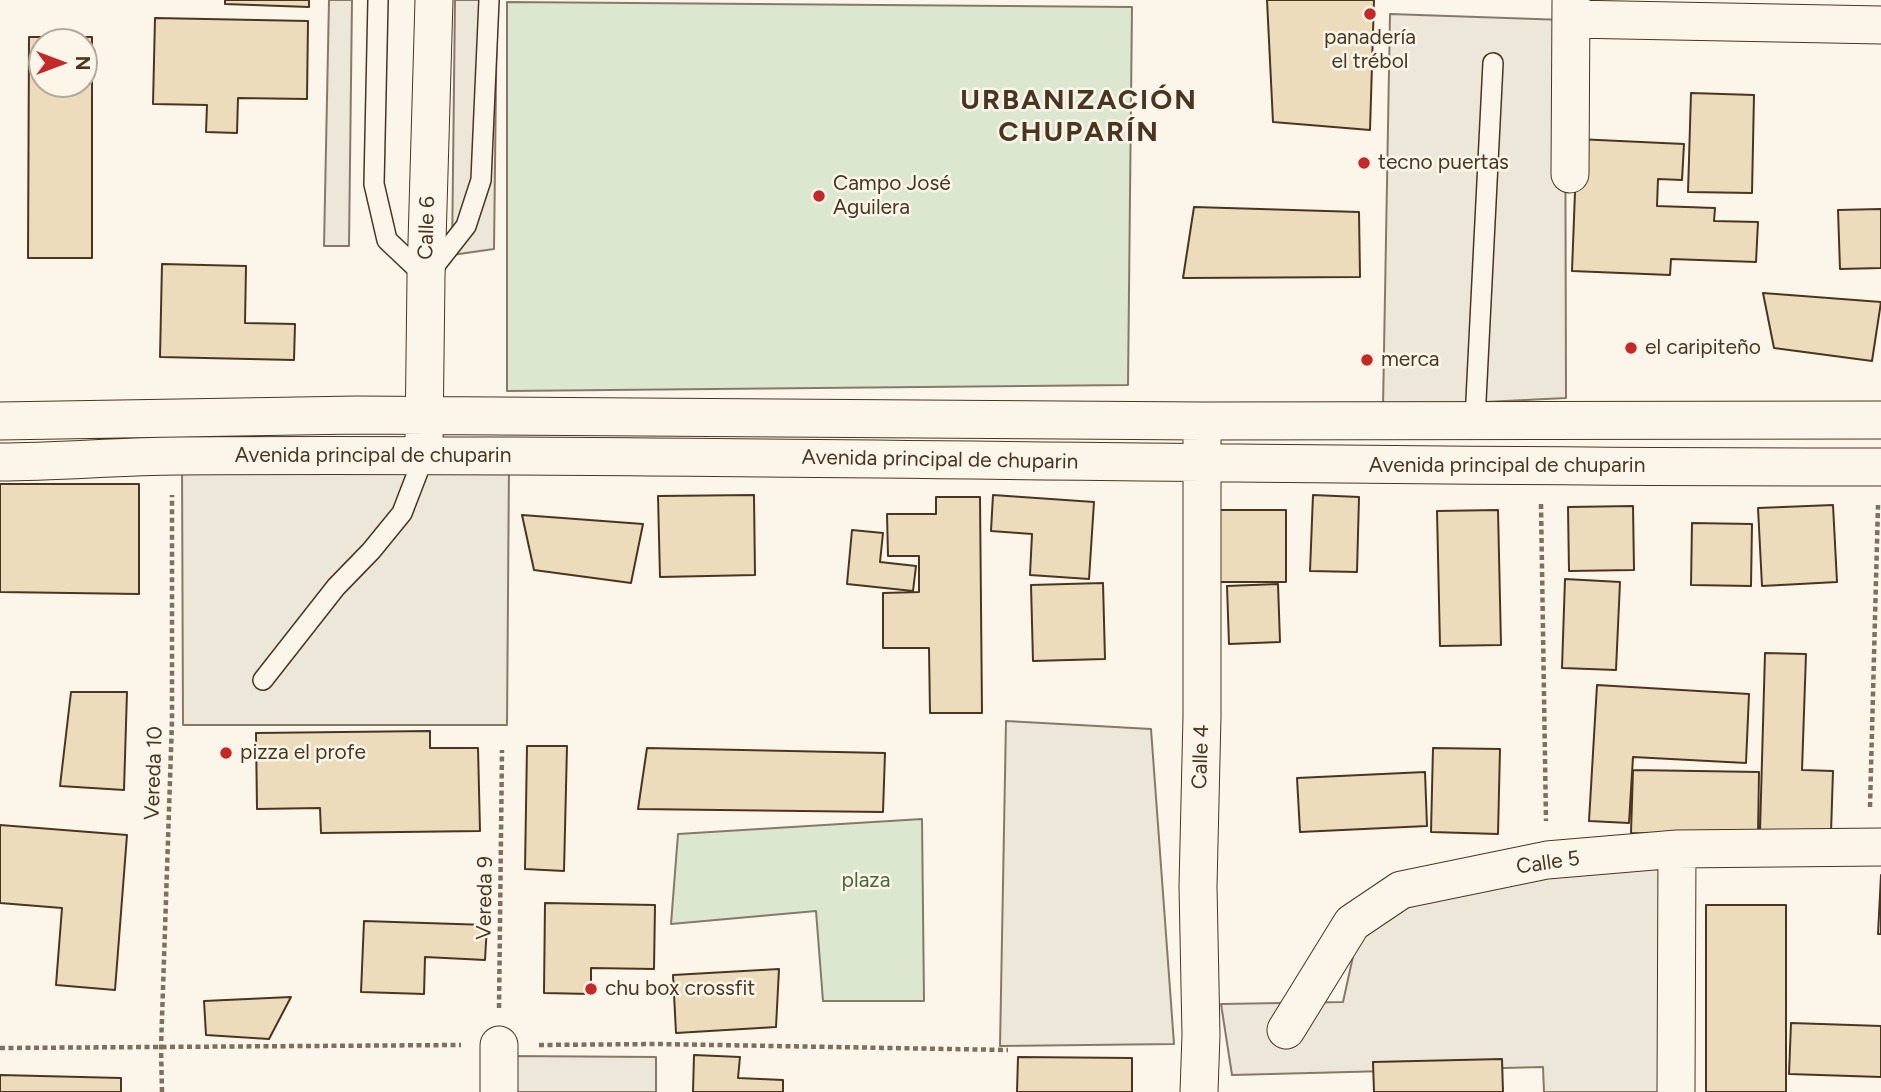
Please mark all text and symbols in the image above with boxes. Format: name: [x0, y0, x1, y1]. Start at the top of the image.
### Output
marker: panadería el trébol: [1362, 6, 1378, 22]
place label: panadería el trébol: [1324, 25, 1416, 75]
north arrow: [28, 28, 98, 98]
text: N: [71, 56, 94, 70]
district label: URBANIZACIÓN CHUPARÍN: [962, 84, 1196, 150]
place label: tecno puertas: [1378, 150, 1509, 176]
marker: tecno puertas: [1356, 155, 1372, 171]
place label: Campo José Aguilera: [833, 171, 951, 221]
marker: Campo José Aguilera: [811, 188, 827, 204]
street label: Calle 6: [413, 196, 441, 260]
place label: el caripiteño: [1645, 335, 1761, 361]
marker: el caripiteño: [1623, 340, 1639, 356]
place label: merca: [1381, 347, 1440, 373]
marker: merca: [1359, 352, 1375, 368]
street label: Avenida principal de chuparin: [235, 443, 511, 469]
street label: Avenida principal de chuparin: [801, 445, 1079, 475]
street label: Avenida principal de chuparin: [1369, 453, 1645, 479]
street label: Calle 4: [1187, 724, 1215, 790]
street label: Vereda 10: [140, 726, 168, 820]
place label: pizza el profe: [240, 740, 366, 766]
marker: pizza el profe: [218, 745, 234, 761]
street label: Calle 5: [1515, 846, 1581, 880]
street label: Vereda 9: [472, 856, 498, 940]
park label: plaza: [842, 868, 890, 894]
place label: chu box crossfit: [605, 976, 755, 1002]
marker: chu box crossfit: [583, 981, 599, 997]

